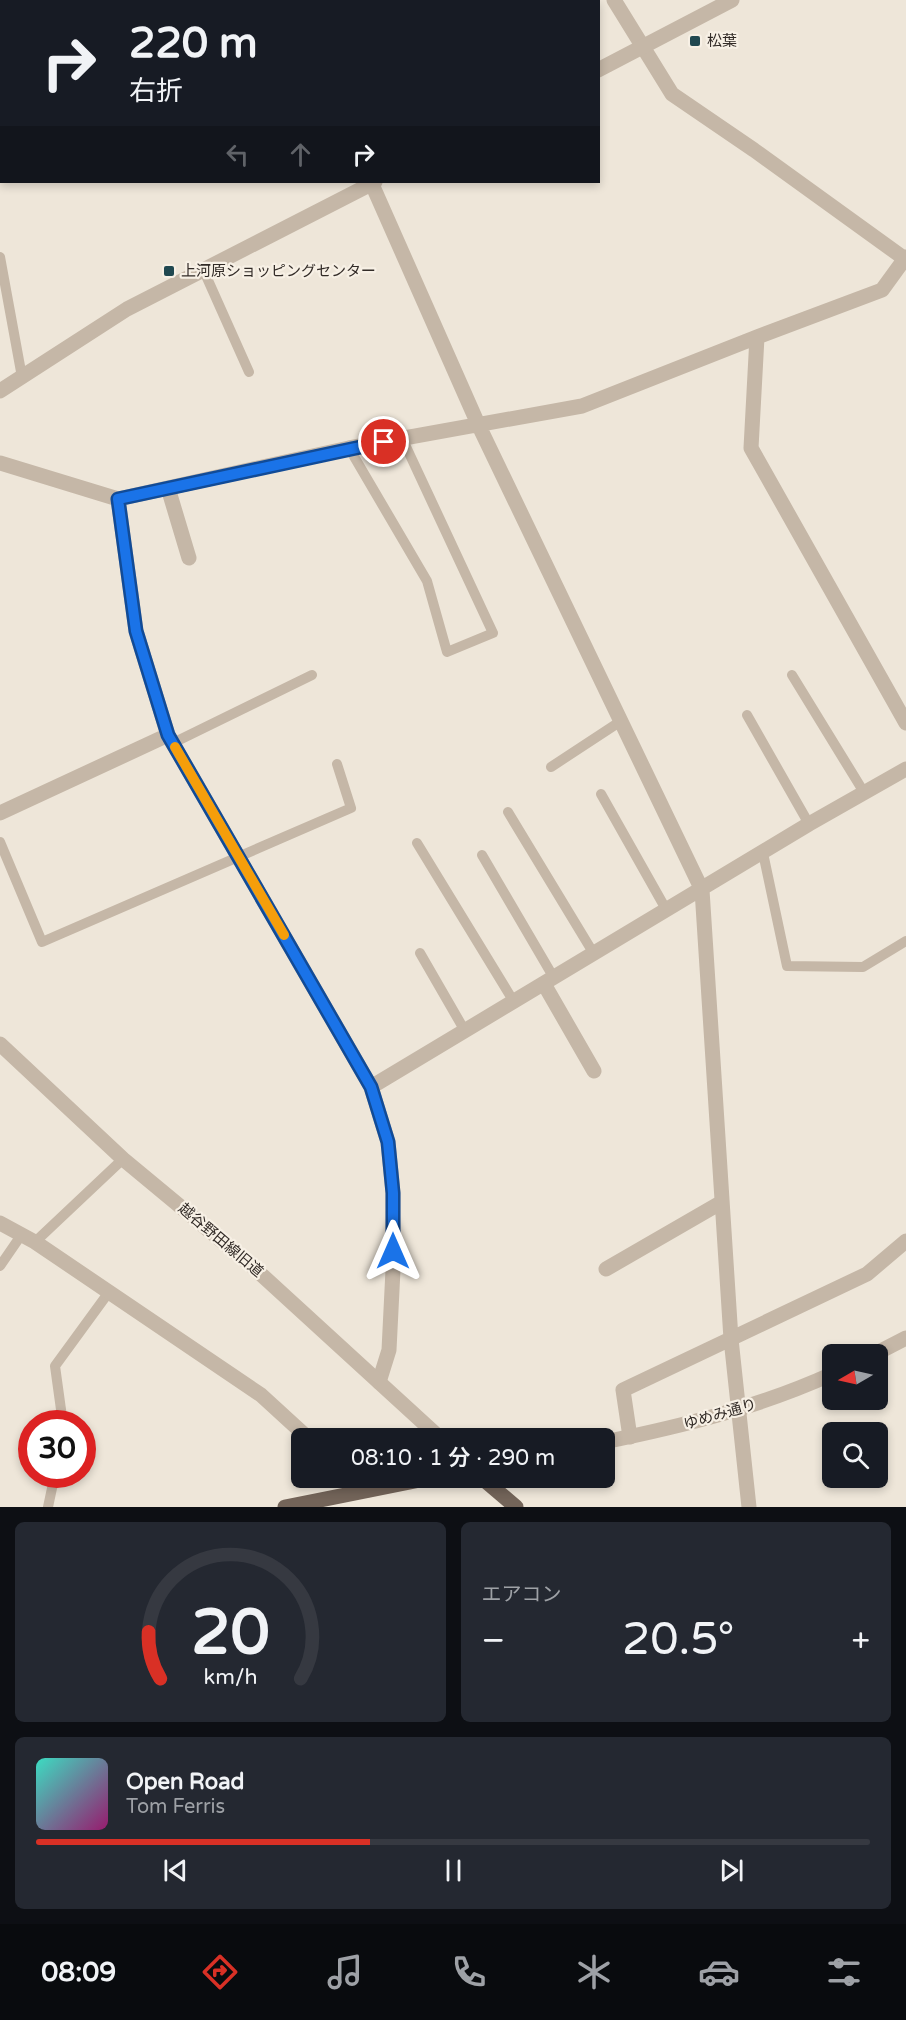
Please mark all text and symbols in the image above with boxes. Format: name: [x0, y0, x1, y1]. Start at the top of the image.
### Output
text: 220 m: [129, 18, 258, 69]
icon: right: [30, 24, 108, 102]
place label: 松葉: [707, 32, 737, 50]
marker: 松葉: [688, 34, 702, 48]
text: 右折: [129, 75, 183, 108]
icon: left: [221, 138, 254, 171]
icon: ahead: [284, 138, 317, 171]
icon: right: [347, 138, 380, 171]
place label: 上河原ショッピングセンター: [181, 262, 376, 280]
marker: 上河原ショッピングセンター: [162, 264, 176, 278]
pin: [358, 416, 409, 467]
icon: arrive: [367, 425, 400, 458]
street label: 越谷野田線旧道: [174, 1199, 267, 1281]
position arrow: [361, 1219, 425, 1283]
north arrow: [822, 1344, 888, 1410]
map controls: [822, 1344, 888, 1488]
street label: ゆめみ通り: [681, 1395, 759, 1433]
speed limit sign: 30: [18, 1410, 96, 1488]
button: search: [822, 1422, 888, 1488]
text: 08:10 · 1 分 · 290 m: [351, 1445, 555, 1471]
text: エアコン: [482, 1583, 562, 1607]
text: 20: [191, 1596, 269, 1671]
text: 20.5°: [622, 1613, 735, 1667]
text: −: [482, 1621, 505, 1660]
text: +: [851, 1621, 870, 1660]
text: km/h: [203, 1664, 257, 1690]
text: Open Road: [126, 1769, 244, 1795]
text: Tom Ferris: [126, 1795, 225, 1819]
icon: previous: [159, 1854, 192, 1887]
icon: pause: [437, 1854, 470, 1887]
icon: next: [715, 1854, 748, 1887]
icon: directions: [199, 1951, 241, 1993]
icon: music: [324, 1951, 366, 1993]
icon: phone: [448, 1951, 490, 1993]
icon: climate: [573, 1951, 615, 1993]
icon: car: [698, 1951, 740, 1993]
icon: filters: [823, 1951, 865, 1993]
text: 08:09: [41, 1956, 116, 1989]

